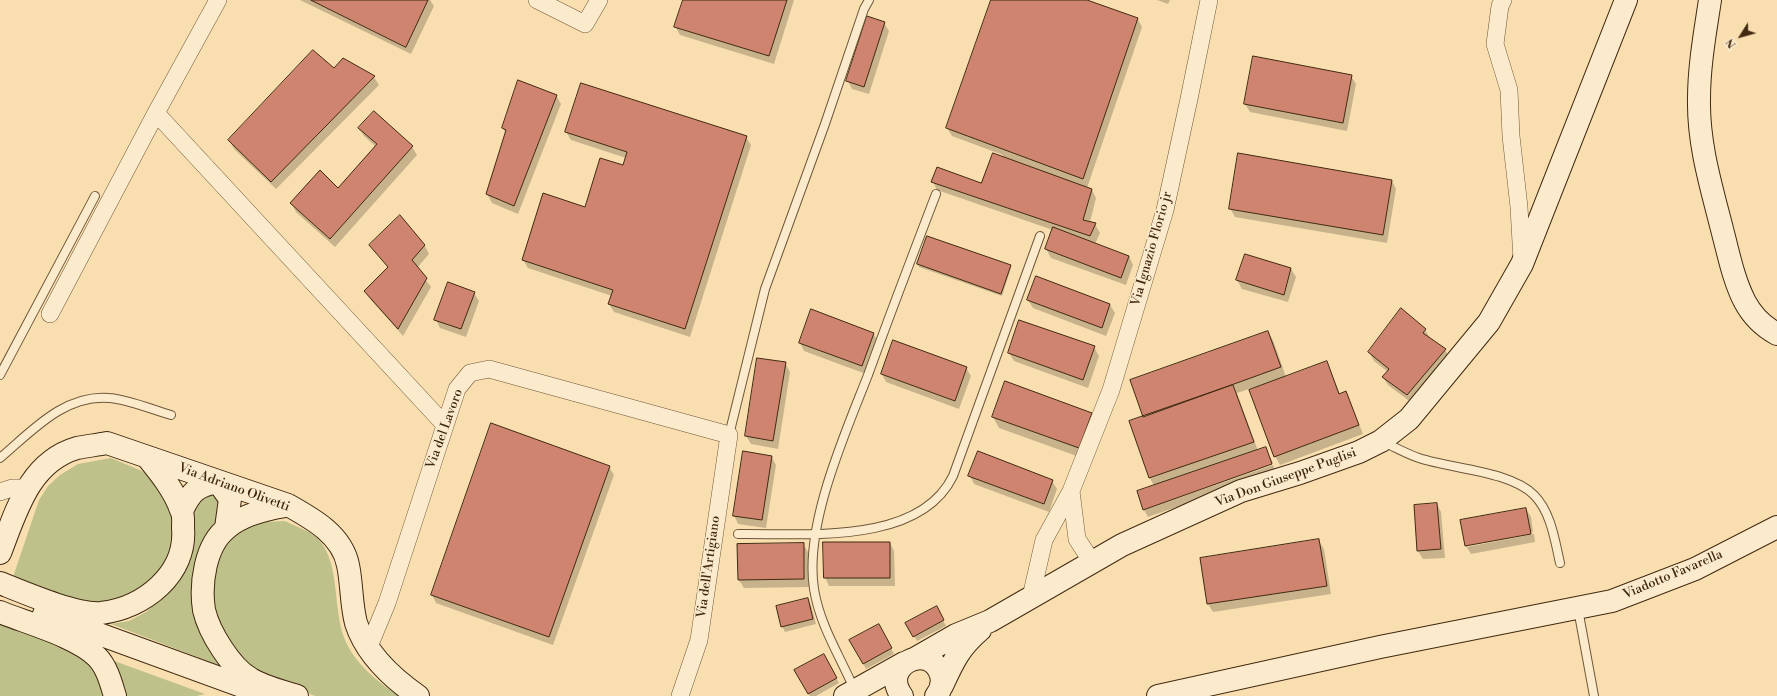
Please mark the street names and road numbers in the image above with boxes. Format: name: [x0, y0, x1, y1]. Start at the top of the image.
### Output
street label: Via Ignazio Florio jr: [1128, 190, 1176, 308]
street label: Via del Lavoro: [423, 387, 467, 471]
street label: Via Don Giuseppe Puglisi: [1213, 445, 1359, 511]
street label: Via Adriano Olivetti: [176, 461, 292, 515]
street label: Via dell'Artigiano: [694, 515, 724, 619]
street label: Viadotto Favarella: [1621, 547, 1725, 603]

